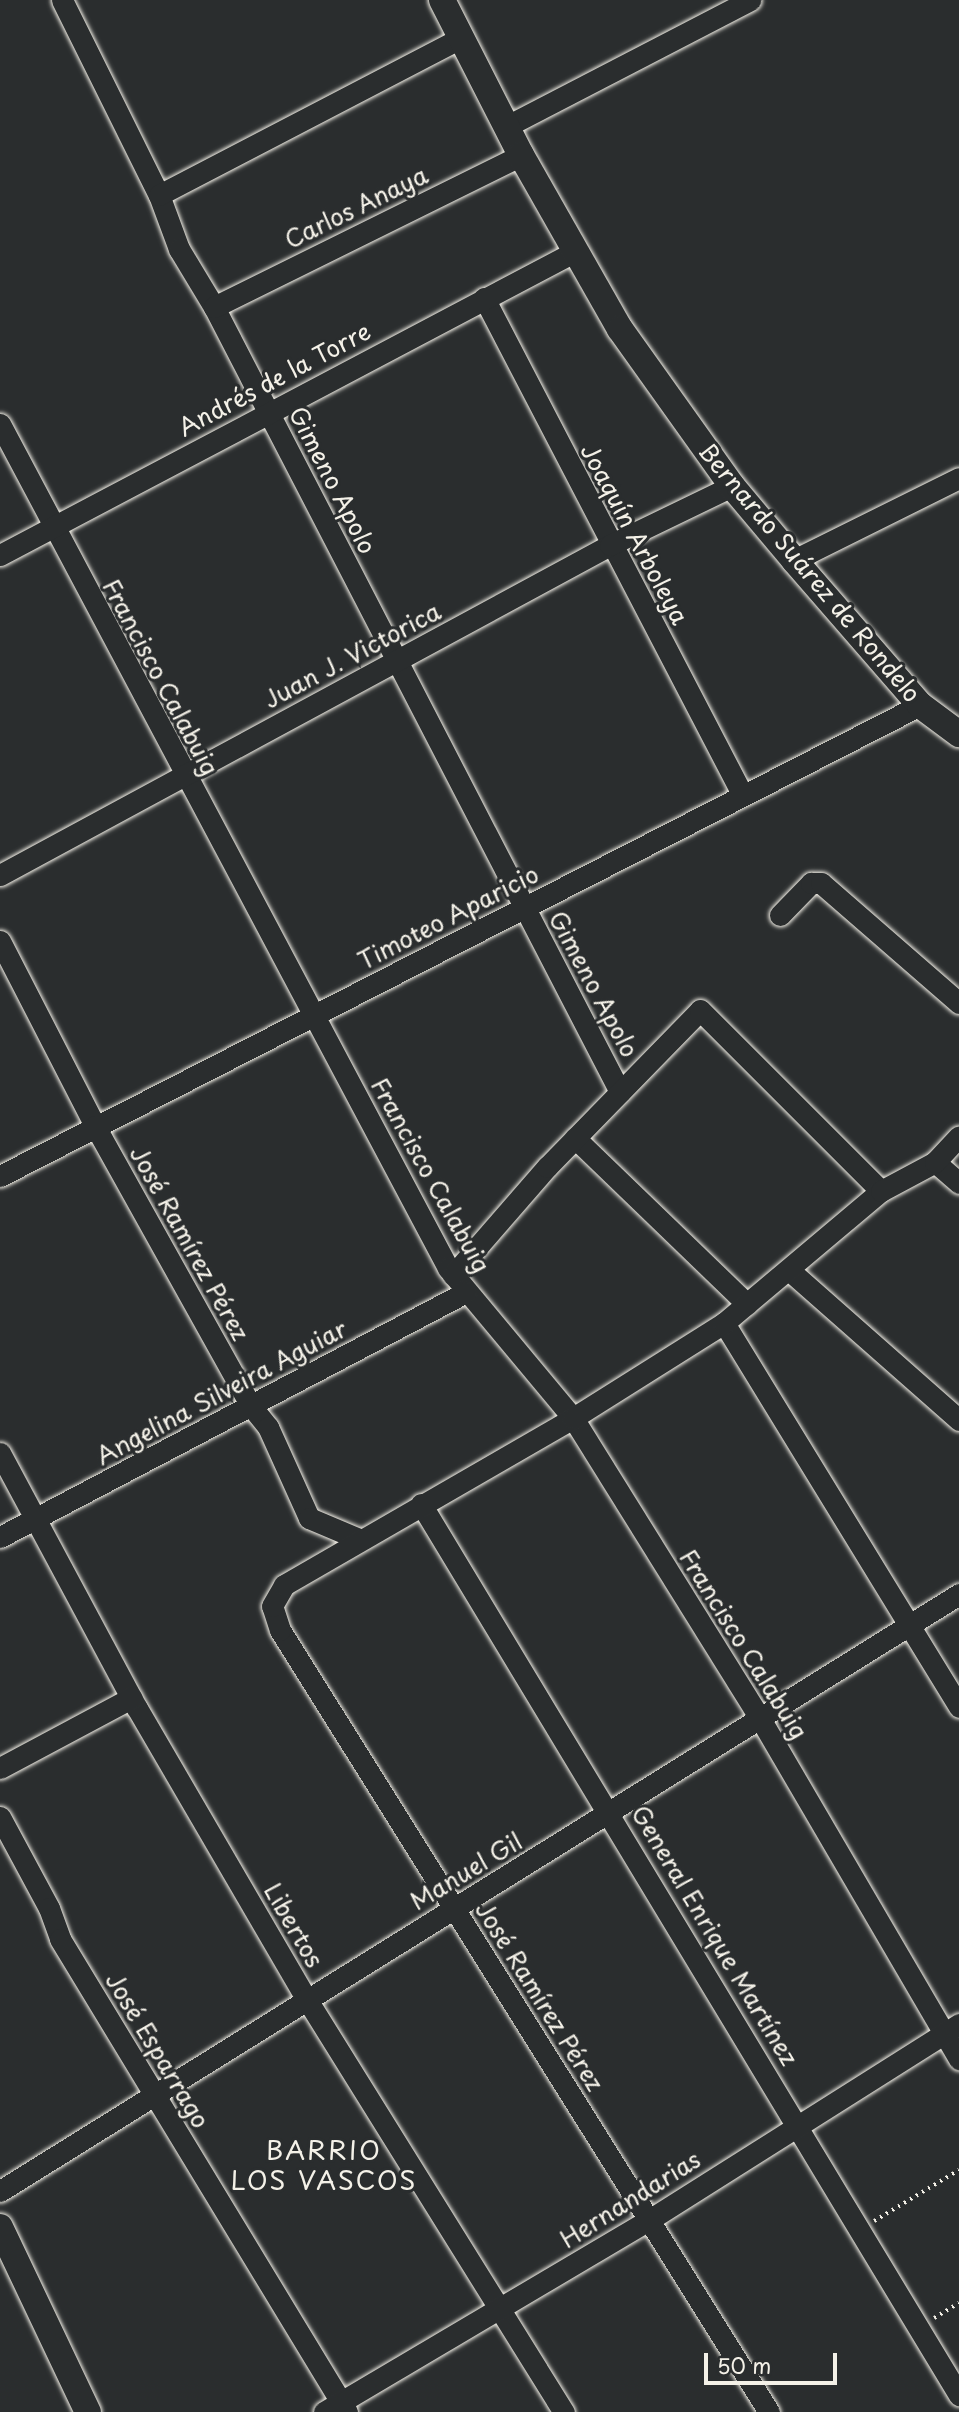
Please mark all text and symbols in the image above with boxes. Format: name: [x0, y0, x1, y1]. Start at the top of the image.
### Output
street label: Carlos Anaya: [279, 160, 433, 254]
street label: Andrés de la Torre: [172, 316, 376, 442]
street label: Gimeno Apolo: [284, 402, 382, 558]
street label: Bernardo Suárez de Rondelo: [693, 437, 927, 707]
street label: Joaquín Arboleya: [575, 438, 695, 630]
street label: Francisco Calabuig: [97, 573, 225, 781]
street label: Juan J. Victorica: [258, 596, 446, 714]
street label: Timoteo Aparicio: [352, 859, 544, 975]
street label: Gimeno Apolo: [544, 906, 644, 1062]
street label: Francisco Calabuig: [365, 1072, 497, 1278]
street label: José Ramírez Pérez: [124, 1140, 256, 1346]
street label: Angelina Silveira Aguiar: [90, 1313, 352, 1471]
street label: Francisco Calabuig: [674, 1543, 814, 1745]
street label: General Enrique Martínez: [626, 1799, 804, 2071]
street label: Manuel Gil: [404, 1826, 528, 1916]
street label: Libertos: [258, 1878, 330, 1972]
street label: José Ramírez Pérez: [469, 1895, 611, 2097]
street label: José Esparrago: [100, 1967, 216, 2133]
district label: BARRIO LOS VASCOS: [231, 2134, 417, 2196]
street label: Hernandarias: [555, 2144, 705, 2254]
scale bar: [707, 2338, 840, 2382]
text: 50 m: [717, 2349, 771, 2381]

